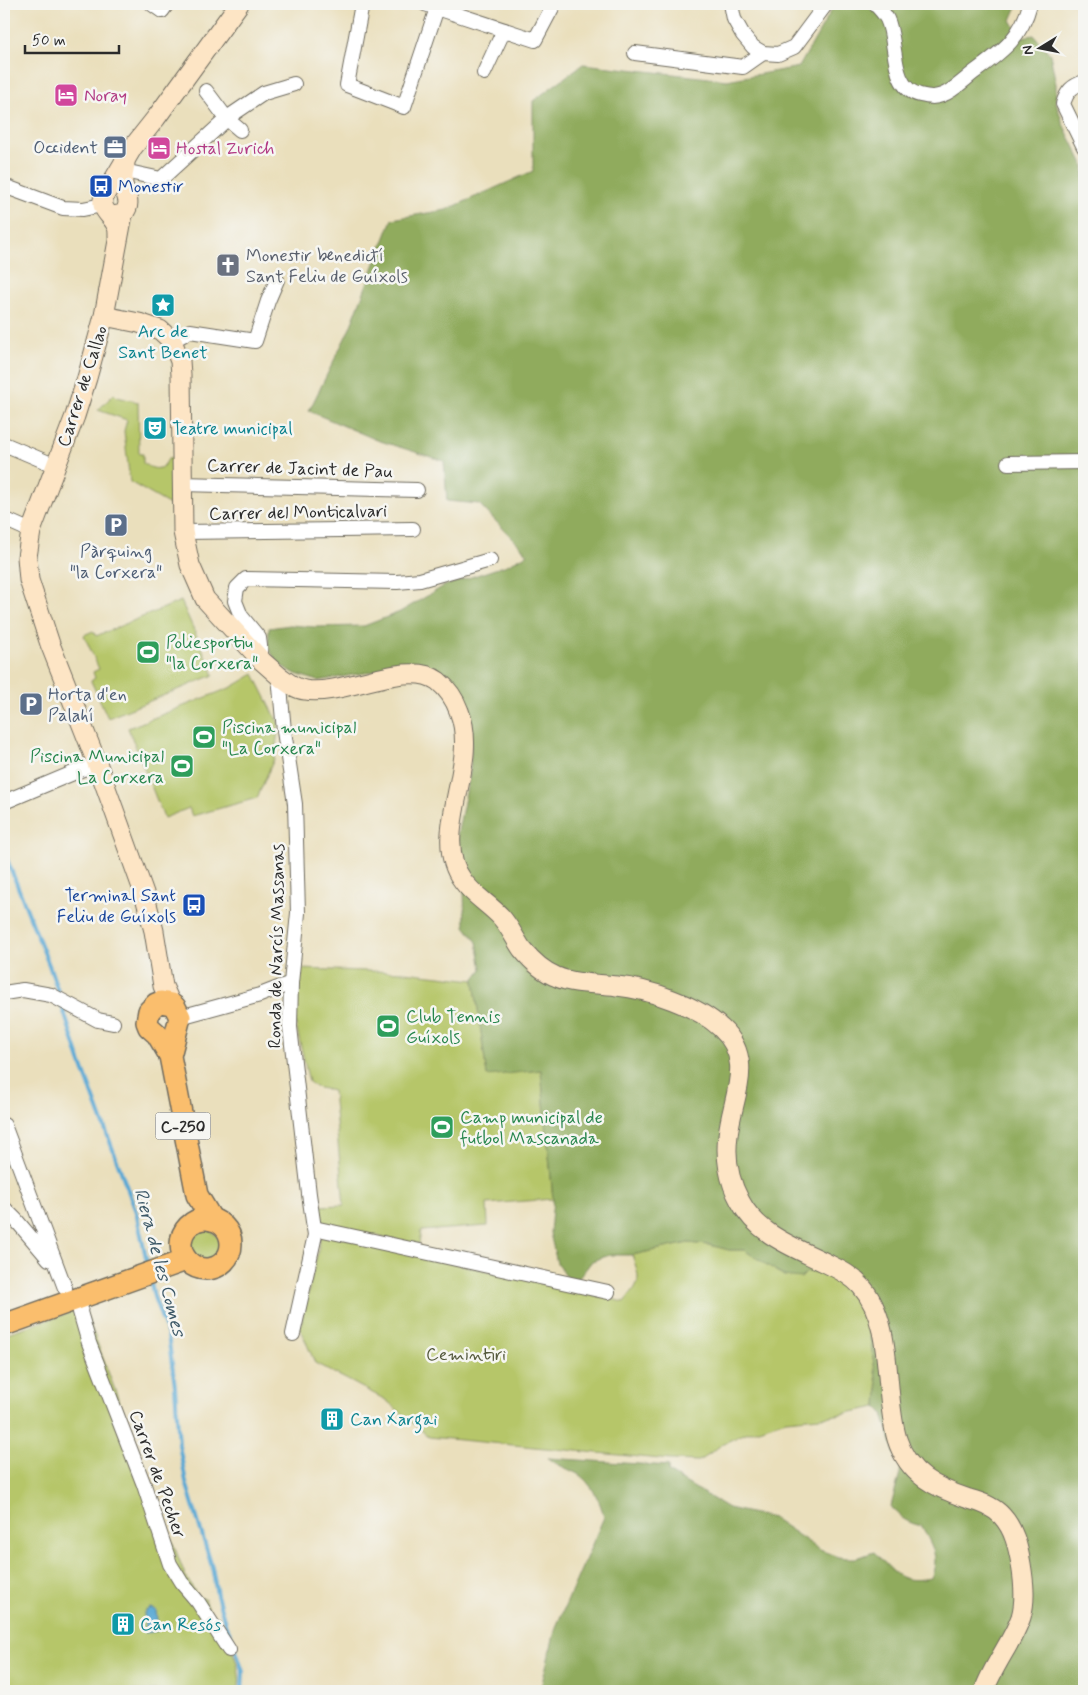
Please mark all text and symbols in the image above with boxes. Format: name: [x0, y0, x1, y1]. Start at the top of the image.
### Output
scale bar: [25, 22, 119, 54]
north arrow: [1016, 22, 1066, 72]
text: 50 m: [32, 31, 66, 51]
text: N: [1019, 44, 1038, 56]
hotel icon: Noray: [53, 82, 79, 108]
place label: Noray: [84, 84, 127, 108]
office icon: Occident: [102, 134, 128, 160]
hotel icon: Hostal Zurich: [146, 135, 172, 161]
place label: Occident: [33, 136, 98, 160]
place label: Hostal Zurich: [176, 137, 274, 161]
bus stop icon: Monestir: [88, 173, 114, 199]
place label: Monestir: [118, 175, 184, 199]
place label: Monestir benedictí Sant Feliu de Guíxols: [246, 244, 408, 289]
church icon: Monestir benedictí Sant Feliu de Guíxols: [215, 252, 241, 278]
place icon: Arc de Sant Benet: [150, 292, 176, 318]
place label: Arc de Sant Benet: [118, 320, 208, 365]
street label: Carrer de Callao: [52, 322, 114, 450]
theatre icon: Teatre municipal: [142, 415, 168, 441]
place label: Teatre municipal: [172, 417, 293, 441]
street label: Carrer de Jacint de Pau: [206, 454, 394, 484]
street label: Carrer del Monticalvari: [209, 499, 387, 527]
parking icon: Pàrquing "la Corxera": [103, 512, 129, 538]
place label: Pàrquing "la Corxera": [70, 540, 162, 585]
place label: Poliesportiu "la Corxera": [166, 631, 258, 676]
sports icon: Poliesportiu "la Corxera": [135, 639, 161, 665]
place label: Horta d'en Palahí: [48, 683, 127, 728]
parking icon: Horta d'en Palahí: [18, 691, 44, 717]
place label: Piscina municipal "La Corxera": [222, 716, 356, 761]
sports icon: Piscina municipal "La Corxera": [191, 724, 217, 750]
place label: Piscina Municipal La Corxera: [30, 745, 164, 790]
sports icon: Piscina Municipal La Corxera: [169, 753, 195, 779]
street label: Ronda de Narcís Massanas: [263, 843, 291, 1049]
place label: Terminal Sant Feliu de Guíxols: [57, 884, 176, 929]
bus stop icon: Terminal Sant Feliu de Guíxols: [181, 892, 207, 918]
place label: Club Tennis Guíxols: [406, 1005, 501, 1050]
sports icon: Club Tennis Guíxols: [375, 1013, 401, 1039]
place label: Camp municipal de futbol Mascanada: [460, 1106, 603, 1151]
road number: C-250: [156, 1112, 210, 1140]
sports icon: Camp municipal de futbol Mascanada: [429, 1114, 455, 1140]
water label: Riera de les Comes: [128, 1186, 192, 1341]
park label: Cemintiri: [426, 1343, 506, 1367]
building icon: Can Xargai: [319, 1406, 345, 1432]
street label: Carrer de Pecher: [123, 1407, 192, 1542]
place label: Can Xargai: [350, 1408, 437, 1434]
building icon: Can Resós: [110, 1611, 136, 1637]
place label: Can Resós: [140, 1613, 221, 1637]

